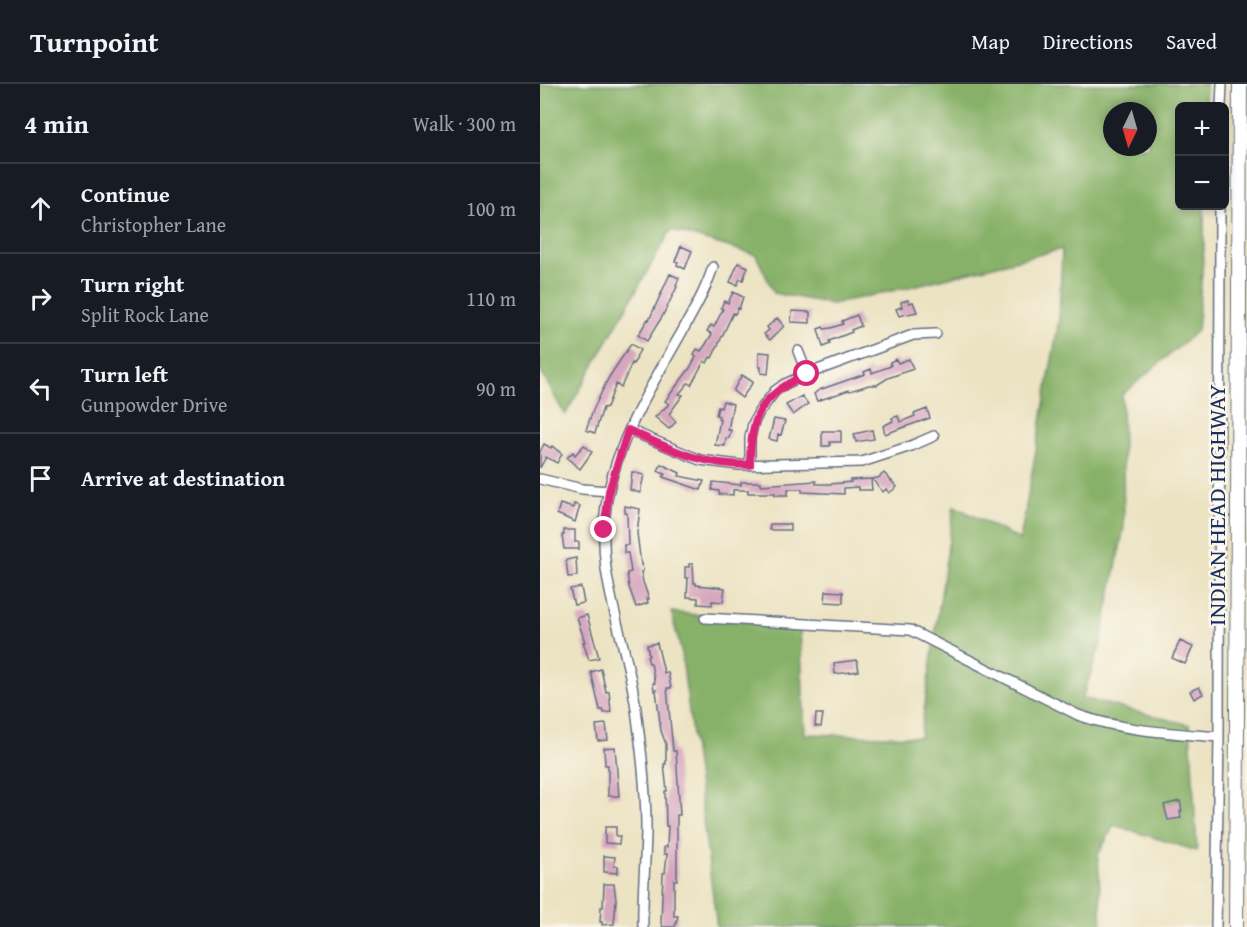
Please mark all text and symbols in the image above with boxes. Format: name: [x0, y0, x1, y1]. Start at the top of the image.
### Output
text: Turnpoint: [30, 21, 159, 62]
text: Map: [971, 26, 1010, 57]
text: Directions: [1043, 26, 1133, 57]
text: Saved: [1166, 26, 1217, 57]
north arrow: [1103, 102, 1157, 156]
map controls: [1175, 102, 1229, 210]
button: +: [1175, 102, 1229, 156]
text: 4 min: [24, 104, 89, 143]
text: Walk · 300 m: [413, 109, 516, 138]
button: −: [1175, 156, 1229, 210]
text: Continue: [81, 178, 170, 210]
icon: ahead: [24, 192, 57, 225]
text: 100 m: [466, 194, 516, 223]
text: Christopher Lane: [81, 210, 226, 239]
text: Turn right: [81, 268, 184, 300]
icon: right: [24, 282, 57, 315]
text: 110 m: [466, 284, 516, 313]
text: Split Rock Lane: [81, 300, 209, 329]
text: Turn left: [81, 358, 168, 390]
route start: [793, 360, 819, 386]
icon: left: [24, 372, 57, 405]
text: 90 m: [476, 374, 516, 403]
street label: INDIAN HEAD HIGHWAY: [1199, 384, 1234, 626]
text: Gunpowder Drive: [81, 390, 227, 419]
icon: arrive: [24, 462, 57, 495]
text: Arrive at destination: [81, 462, 285, 494]
route end: [590, 516, 616, 542]

